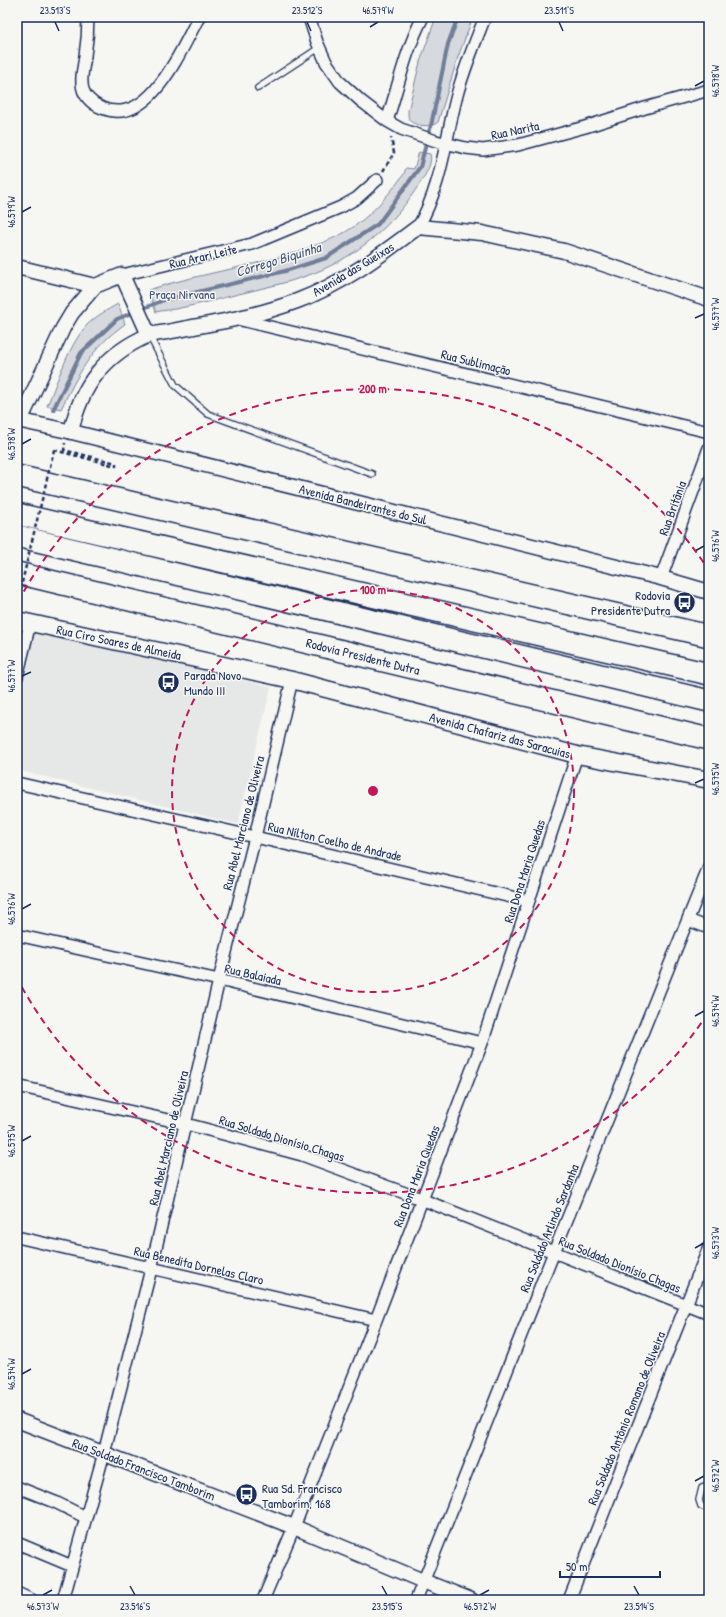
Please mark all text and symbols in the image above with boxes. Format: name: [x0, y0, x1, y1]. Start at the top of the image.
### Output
text: 23.513°S: [40, 4, 71, 17]
text: 23.512°S: [292, 4, 323, 17]
text: 46.579°W: [362, 4, 394, 17]
text: 23.511°S: [544, 4, 574, 17]
text: 46.578°W: [709, 64, 722, 97]
street label: Rua Narita: [489, 116, 541, 144]
text: 46.579°W: [5, 196, 18, 228]
water label: Córrego Biquinha: [233, 237, 325, 282]
street label: Avenida das Gueixas: [309, 238, 397, 300]
street label: Rua Arari Leite: [167, 239, 239, 273]
park label: Praça Nirvana: [149, 285, 215, 303]
text: 46.577°W: [709, 297, 722, 330]
street label: Rua Sublimação: [439, 345, 513, 379]
text: 200 m: [359, 380, 387, 397]
text: 46.578°W: [5, 427, 18, 460]
street label: Rua Britânia: [654, 478, 690, 538]
street label: Avenida Bandeirantes do Sul: [297, 479, 429, 529]
text: 46.576°W: [709, 529, 722, 562]
text: 100 m: [360, 581, 386, 598]
place label: Rodovia Presidente Dutra: [591, 586, 670, 619]
bus stop icon: Rodovia Presidente Dutra: [672, 589, 698, 615]
street label: Rua Ciro Soares de Almeida: [55, 620, 183, 664]
street label: Rodovia Presidente Dutra: [304, 633, 422, 679]
text: 46.577°W: [5, 659, 18, 692]
place label: Parada Novo Mundo III: [184, 666, 241, 699]
bus stop icon: Parada Novo Mundo III: [155, 669, 181, 695]
street label: Avenida Chafariz das Saracuias: [428, 708, 572, 762]
street label: Rua Abel Marciano de Oliveira: [218, 754, 268, 892]
text: 46.575°W: [709, 762, 722, 795]
centre of rings: [366, 784, 380, 798]
street label: Rua Nílton Coelho de Andrade: [266, 817, 404, 865]
street label: Rua Dona Maria Quedas: [499, 817, 549, 925]
text: 46.576°W: [5, 892, 18, 925]
street label: Rua Balaiada: [223, 959, 283, 989]
text: 46.574°W: [709, 995, 722, 1027]
street label: Rua Abel Marciano de Oliveira: [144, 1069, 192, 1207]
street label: Rua Soldado Dionísio Chagas: [217, 1110, 347, 1166]
street label: Rua Dona Maria Quedas: [388, 1123, 444, 1229]
text: 46.575°W: [5, 1124, 18, 1157]
street label: Rua Soldado Arlindo Sardanha: [515, 1161, 583, 1295]
text: 46.573°W: [709, 1226, 722, 1259]
street label: Rua Soldado Dionísio Chagas: [556, 1231, 684, 1297]
street label: Rua Benedita Dornelas Claro: [132, 1241, 266, 1289]
street label: Rua Soldado Antônio Romano de Oliveira: [583, 1329, 669, 1507]
text: 46.574°W: [5, 1358, 18, 1390]
street label: Rua Soldado Francisco Tamborim: [70, 1433, 218, 1505]
text: 46.572°W: [709, 1459, 722, 1492]
place label: Rua Sd. Francisco Tamborim, 168: [262, 1479, 342, 1512]
bus stop icon: Rua Sd. Francisco Tamborim, 168: [234, 1482, 260, 1508]
scale bar: [560, 1553, 660, 1579]
text: 50 m: [566, 1558, 587, 1575]
text: 46.573°W: [27, 1600, 60, 1613]
text: 23.516°S: [120, 1600, 150, 1613]
text: 23.515°S: [372, 1600, 403, 1613]
text: 46.572°W: [464, 1600, 497, 1613]
text: 23.514°S: [624, 1600, 654, 1613]

